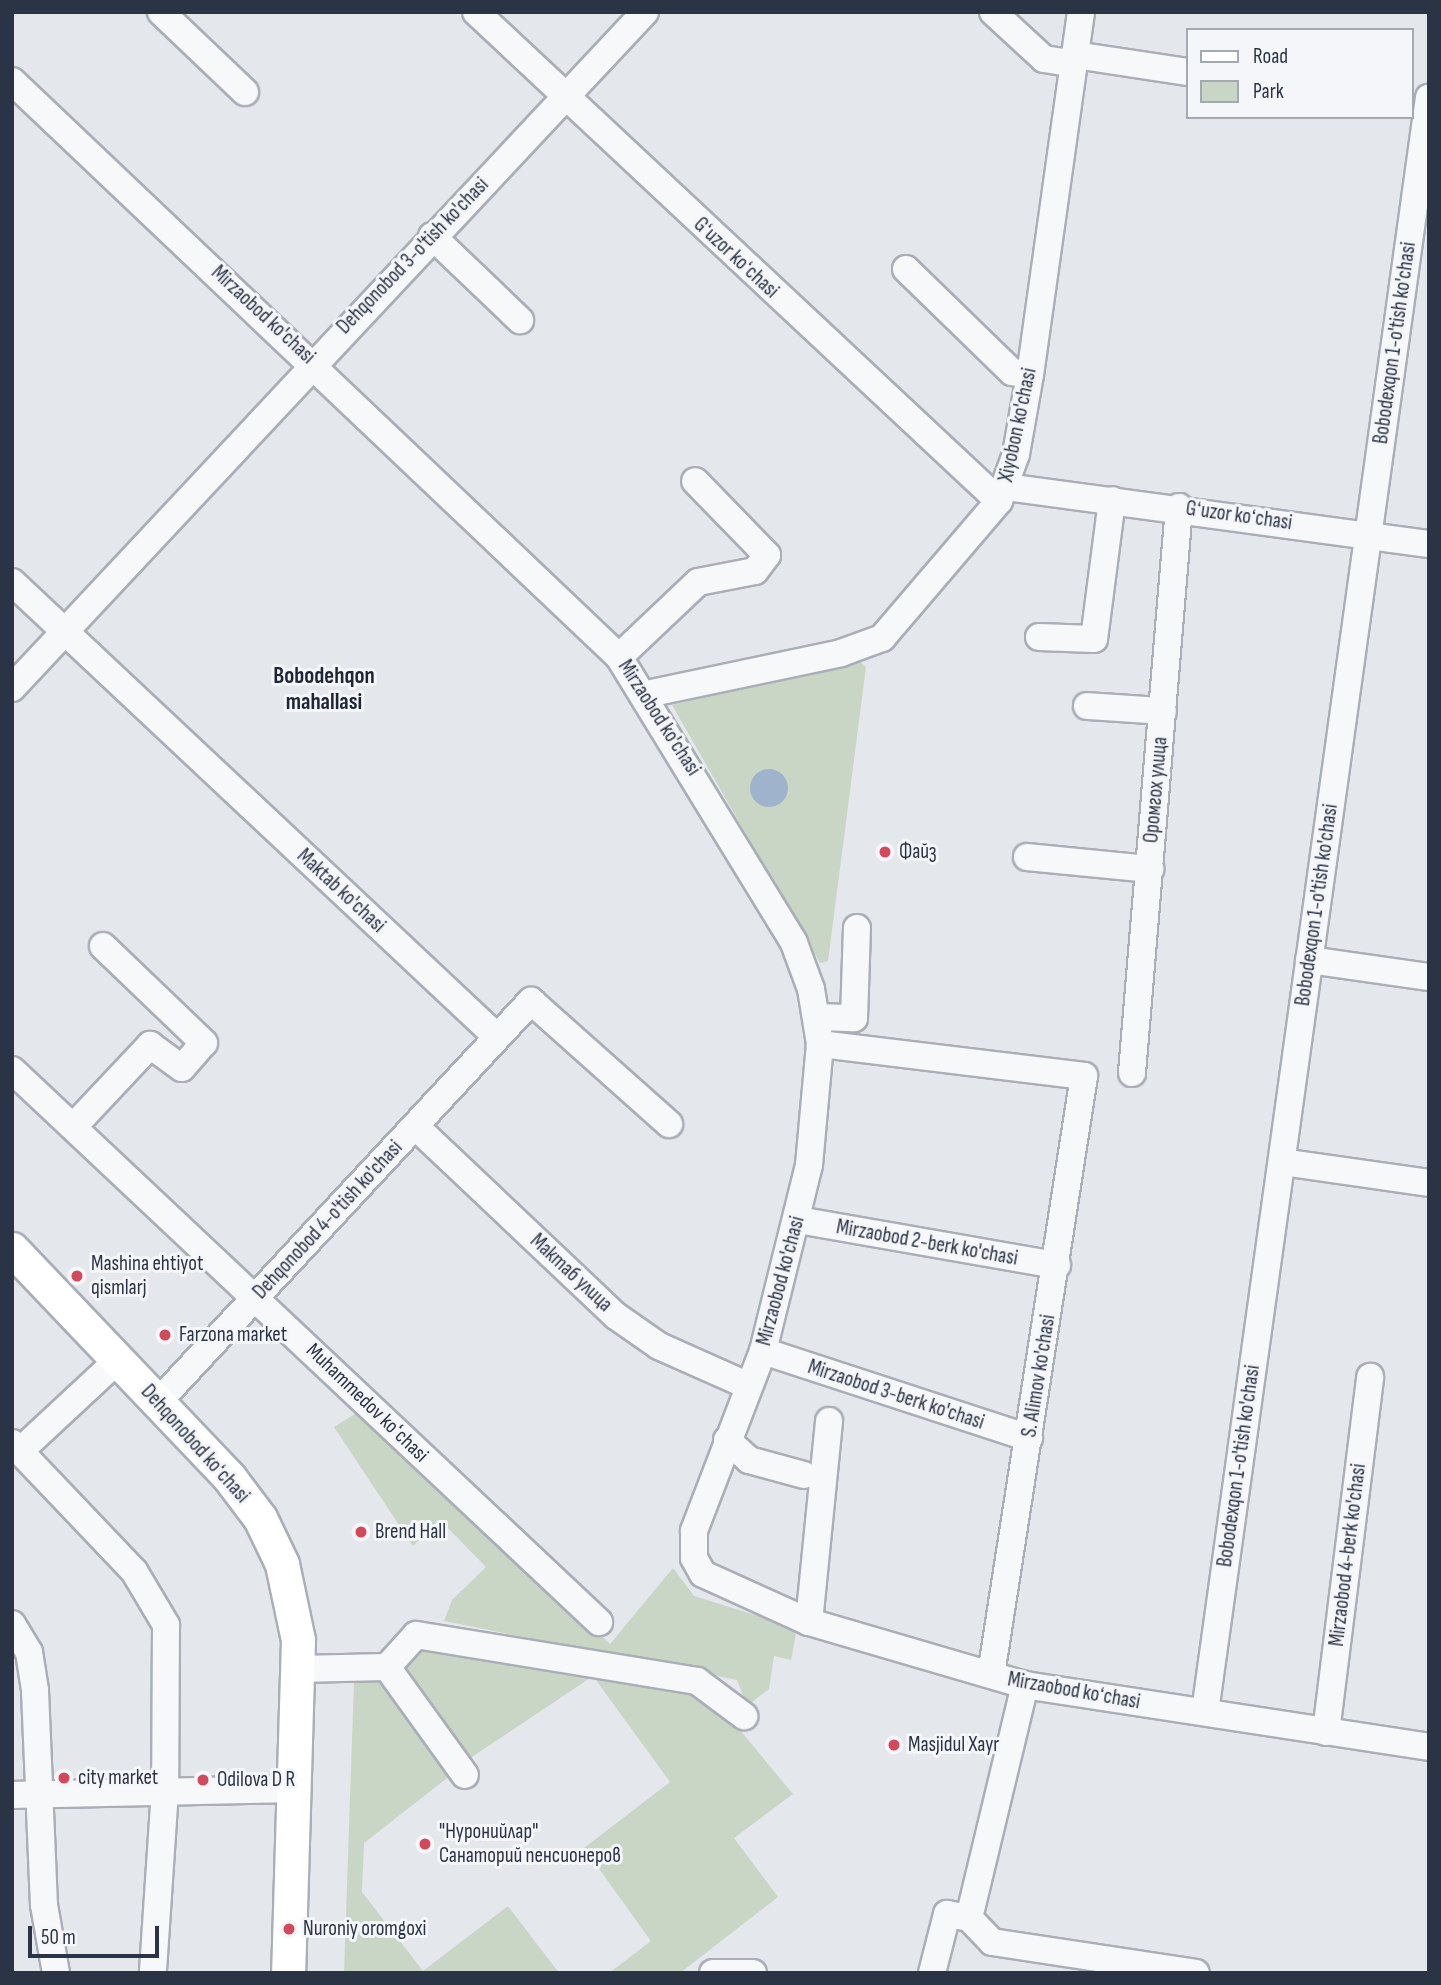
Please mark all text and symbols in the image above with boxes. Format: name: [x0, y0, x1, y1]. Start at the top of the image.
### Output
legend: [1186, 28, 1413, 119]
text: Road: [1253, 44, 1288, 69]
text: Park: [1253, 79, 1284, 104]
street label: Dehqonobod 3-o'tish ko'chasi: [332, 173, 494, 339]
street label: Gʻuzor koʻchasi: [688, 212, 784, 304]
street label: Bobodexqon 1-o'tish ko'chasi: [1368, 240, 1422, 446]
street label: Mirzaobod ko'chasi: [206, 260, 320, 370]
street label: Xiyobon ko'chasi: [994, 366, 1042, 484]
street label: Gʻuzor koʻchasi: [1184, 496, 1294, 536]
street label: Mirzaobod ko'chasi: [612, 655, 706, 781]
district label: Bobodehqon mahallasi: [273, 662, 375, 716]
street label: Оромгох улица: [1139, 736, 1173, 844]
street label: Bobodexqon 1-o'tish ko'chasi: [1290, 802, 1344, 1008]
place label: Файз: [899, 839, 937, 865]
street label: Maktab ko'chasi: [292, 844, 390, 938]
marker: Файз: [877, 844, 893, 860]
street label: Dehqonobod 4-o'tish ko'chasi: [248, 1135, 408, 1305]
street label: Mirzaobod ko'chasi: [752, 1214, 810, 1348]
street label: Mirzaobod 2-berk ko'chasi: [834, 1215, 1020, 1271]
street label: Мактаб улица: [525, 1229, 617, 1317]
place label: Mashina ehtiyot qismlarj: [91, 1251, 203, 1301]
marker: Mashina ehtiyot qismlarj: [69, 1268, 85, 1284]
street label: S. Alimov ko'chasi: [1017, 1313, 1061, 1439]
place label: Farzona market: [179, 1322, 287, 1348]
marker: Farzona market: [157, 1327, 173, 1343]
street label: Muhammedov koʻchasi: [301, 1338, 433, 1468]
street label: Mirzaobod 3-berk ko'chasi: [805, 1355, 987, 1435]
street label: Bobodexqon 1-o'tish ko'chasi: [1212, 1363, 1266, 1569]
street label: Dehqonobod koʻchasi: [135, 1380, 255, 1508]
street label: Mirzaobod 4-berk ko'chasi: [1324, 1462, 1372, 1648]
place label: Brend Hall: [375, 1519, 446, 1545]
marker: Brend Hall: [353, 1524, 369, 1540]
street label: Mirzaobod koʻchasi: [1006, 1667, 1142, 1715]
place label: Masjidul Xayr: [908, 1732, 999, 1758]
marker: Masjidul Xayr: [886, 1737, 902, 1753]
place label: city market: [78, 1765, 158, 1791]
place label: Odilova D R: [217, 1767, 295, 1793]
marker: city market: [56, 1770, 72, 1786]
marker: Odilova D R: [195, 1772, 211, 1788]
place label: "Нуронийлар" Санаторий пенсионеров: [439, 1819, 621, 1869]
marker: "Нуронийлар" Санаторий пенсионеров: [417, 1836, 433, 1852]
scale bar: [32, 1912, 163, 1956]
place label: Nuroniy oromgoxi: [303, 1916, 426, 1942]
marker: Nuroniy oromgoxi: [281, 1921, 297, 1937]
text: 50 m: [41, 1925, 76, 1950]

